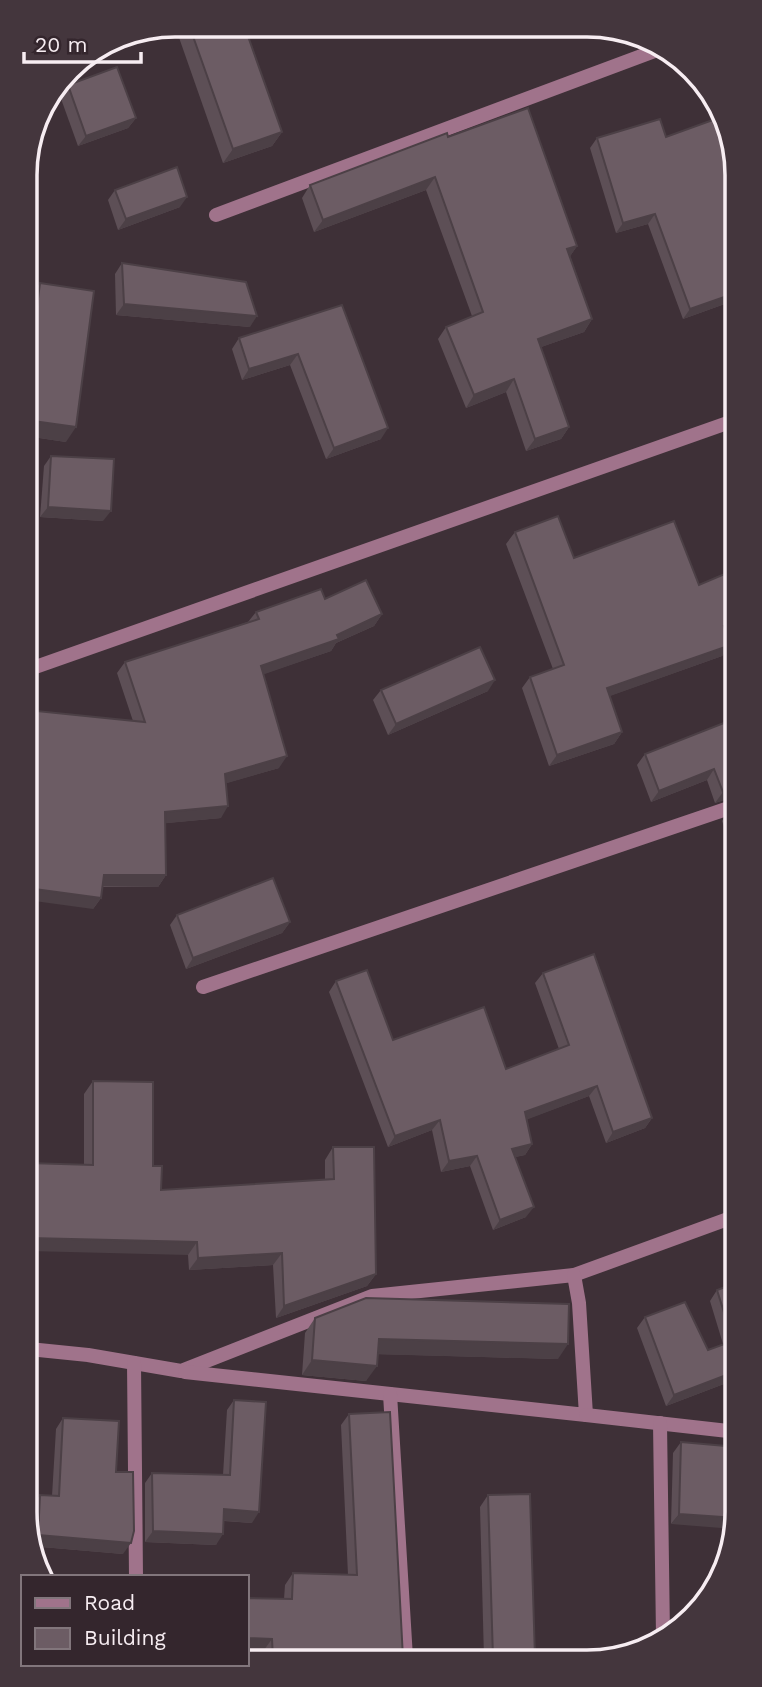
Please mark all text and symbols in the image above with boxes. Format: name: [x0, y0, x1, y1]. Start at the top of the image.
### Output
scale bar: [24, 21, 142, 65]
text: 20 m: [35, 32, 87, 57]
legend: [21, 1575, 248, 1666]
text: Road: [84, 1590, 135, 1615]
text: Building: [84, 1625, 166, 1650]

